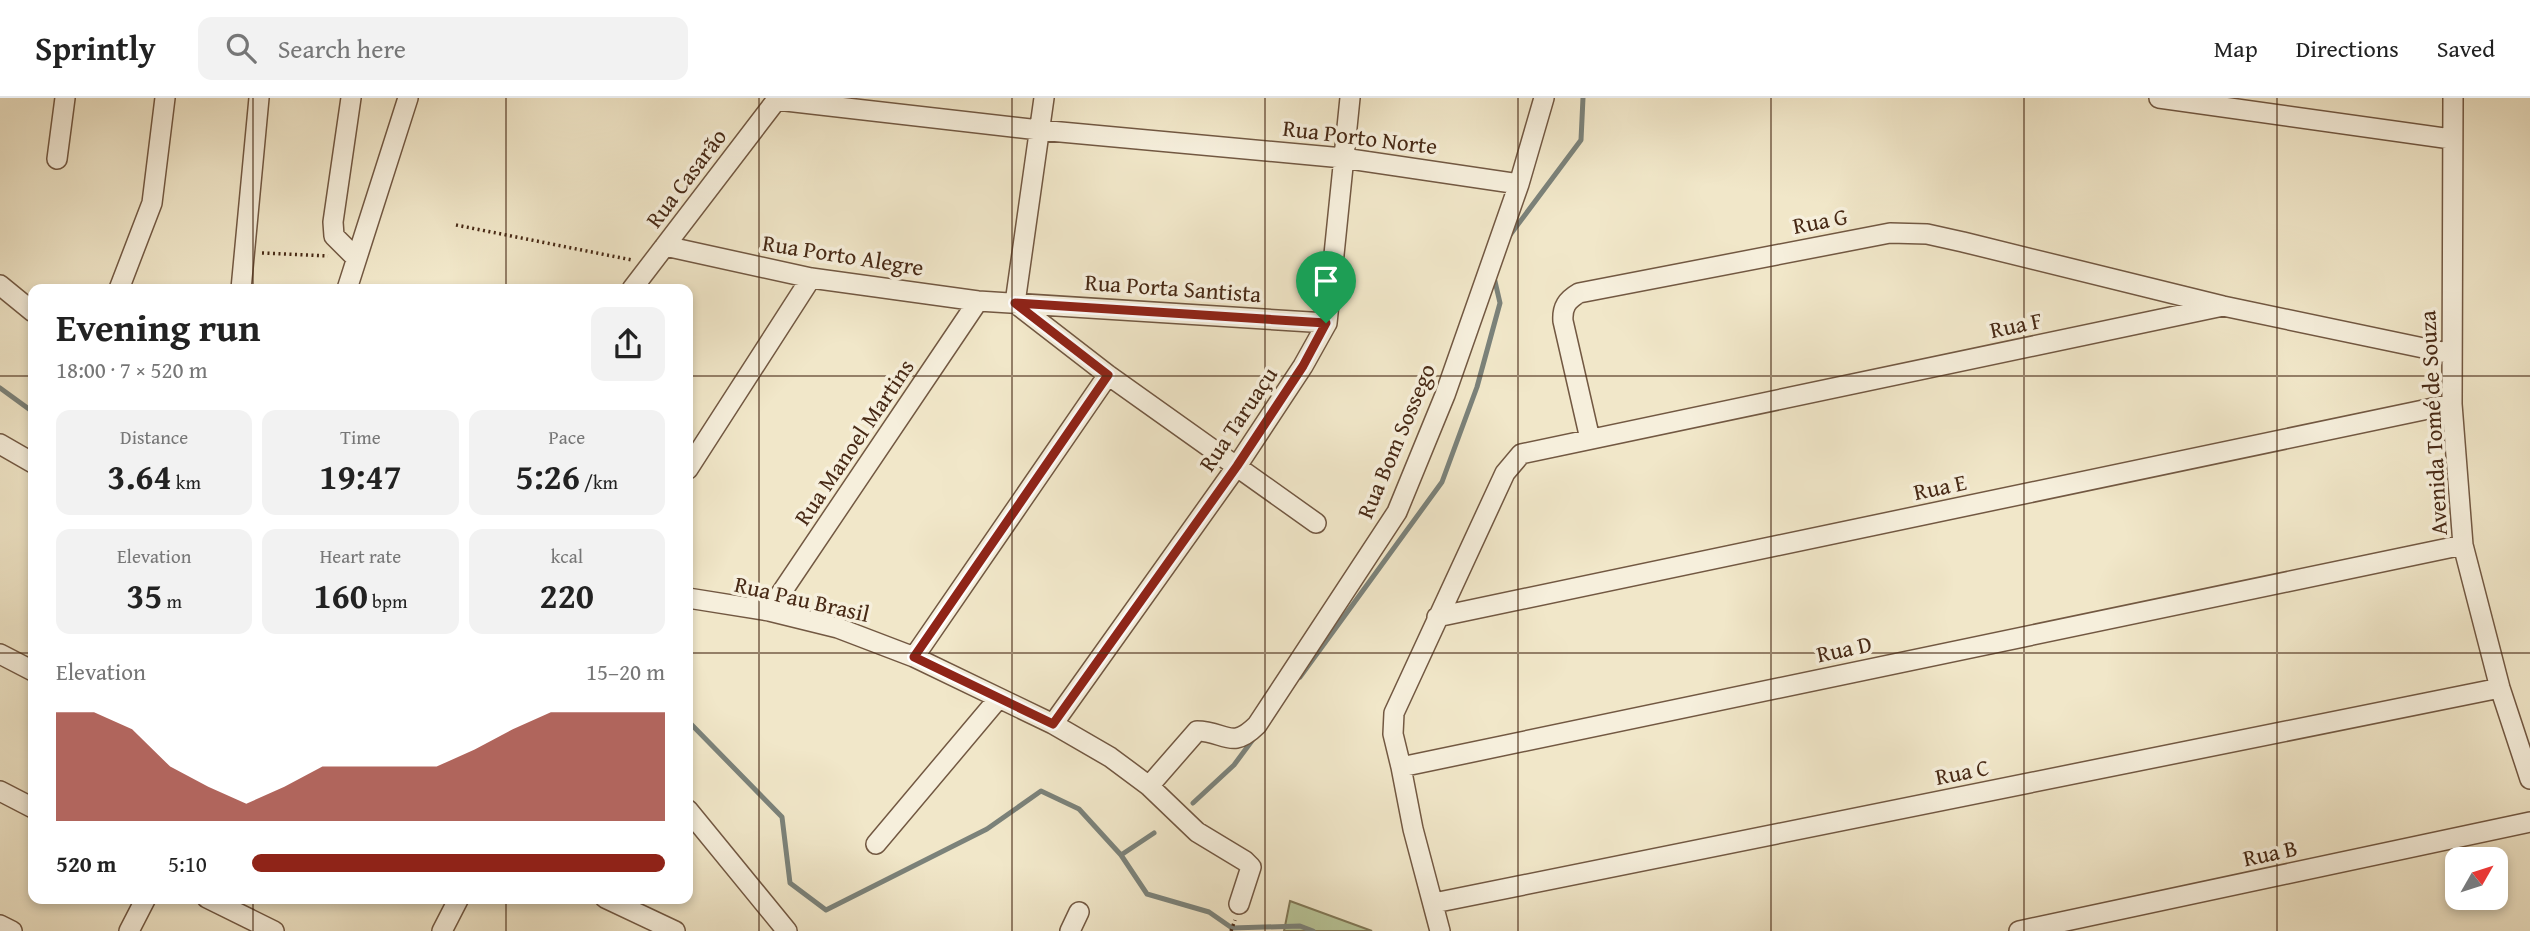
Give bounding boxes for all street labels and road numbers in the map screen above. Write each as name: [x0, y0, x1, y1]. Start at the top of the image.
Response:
street label: Rua Porto Norte: [1281, 111, 1439, 162]
street label: Rua Casarão: [637, 121, 734, 234]
street label: Rua G: [1790, 199, 1851, 242]
street label: Rua Porto Alegre: [760, 225, 926, 284]
street label: Rua Porta Santista: [1084, 265, 1263, 310]
street label: Rua F: [1987, 303, 2045, 346]
street label: Avenida Tomé de Souza: [2410, 310, 2455, 536]
street label: Rua Manoel Martins: [786, 352, 922, 531]
street label: Rua Bom Sossego: [1348, 358, 1443, 523]
street label: Rua Taruaçu: [1190, 359, 1285, 478]
street label: Rua E: [1910, 465, 1969, 508]
street label: Rua Pau Brasil: [731, 567, 873, 630]
street label: Rua D: [1813, 627, 1875, 670]
street label: Rua C: [1932, 750, 1992, 793]
street label: Rua B: [2240, 831, 2300, 874]

